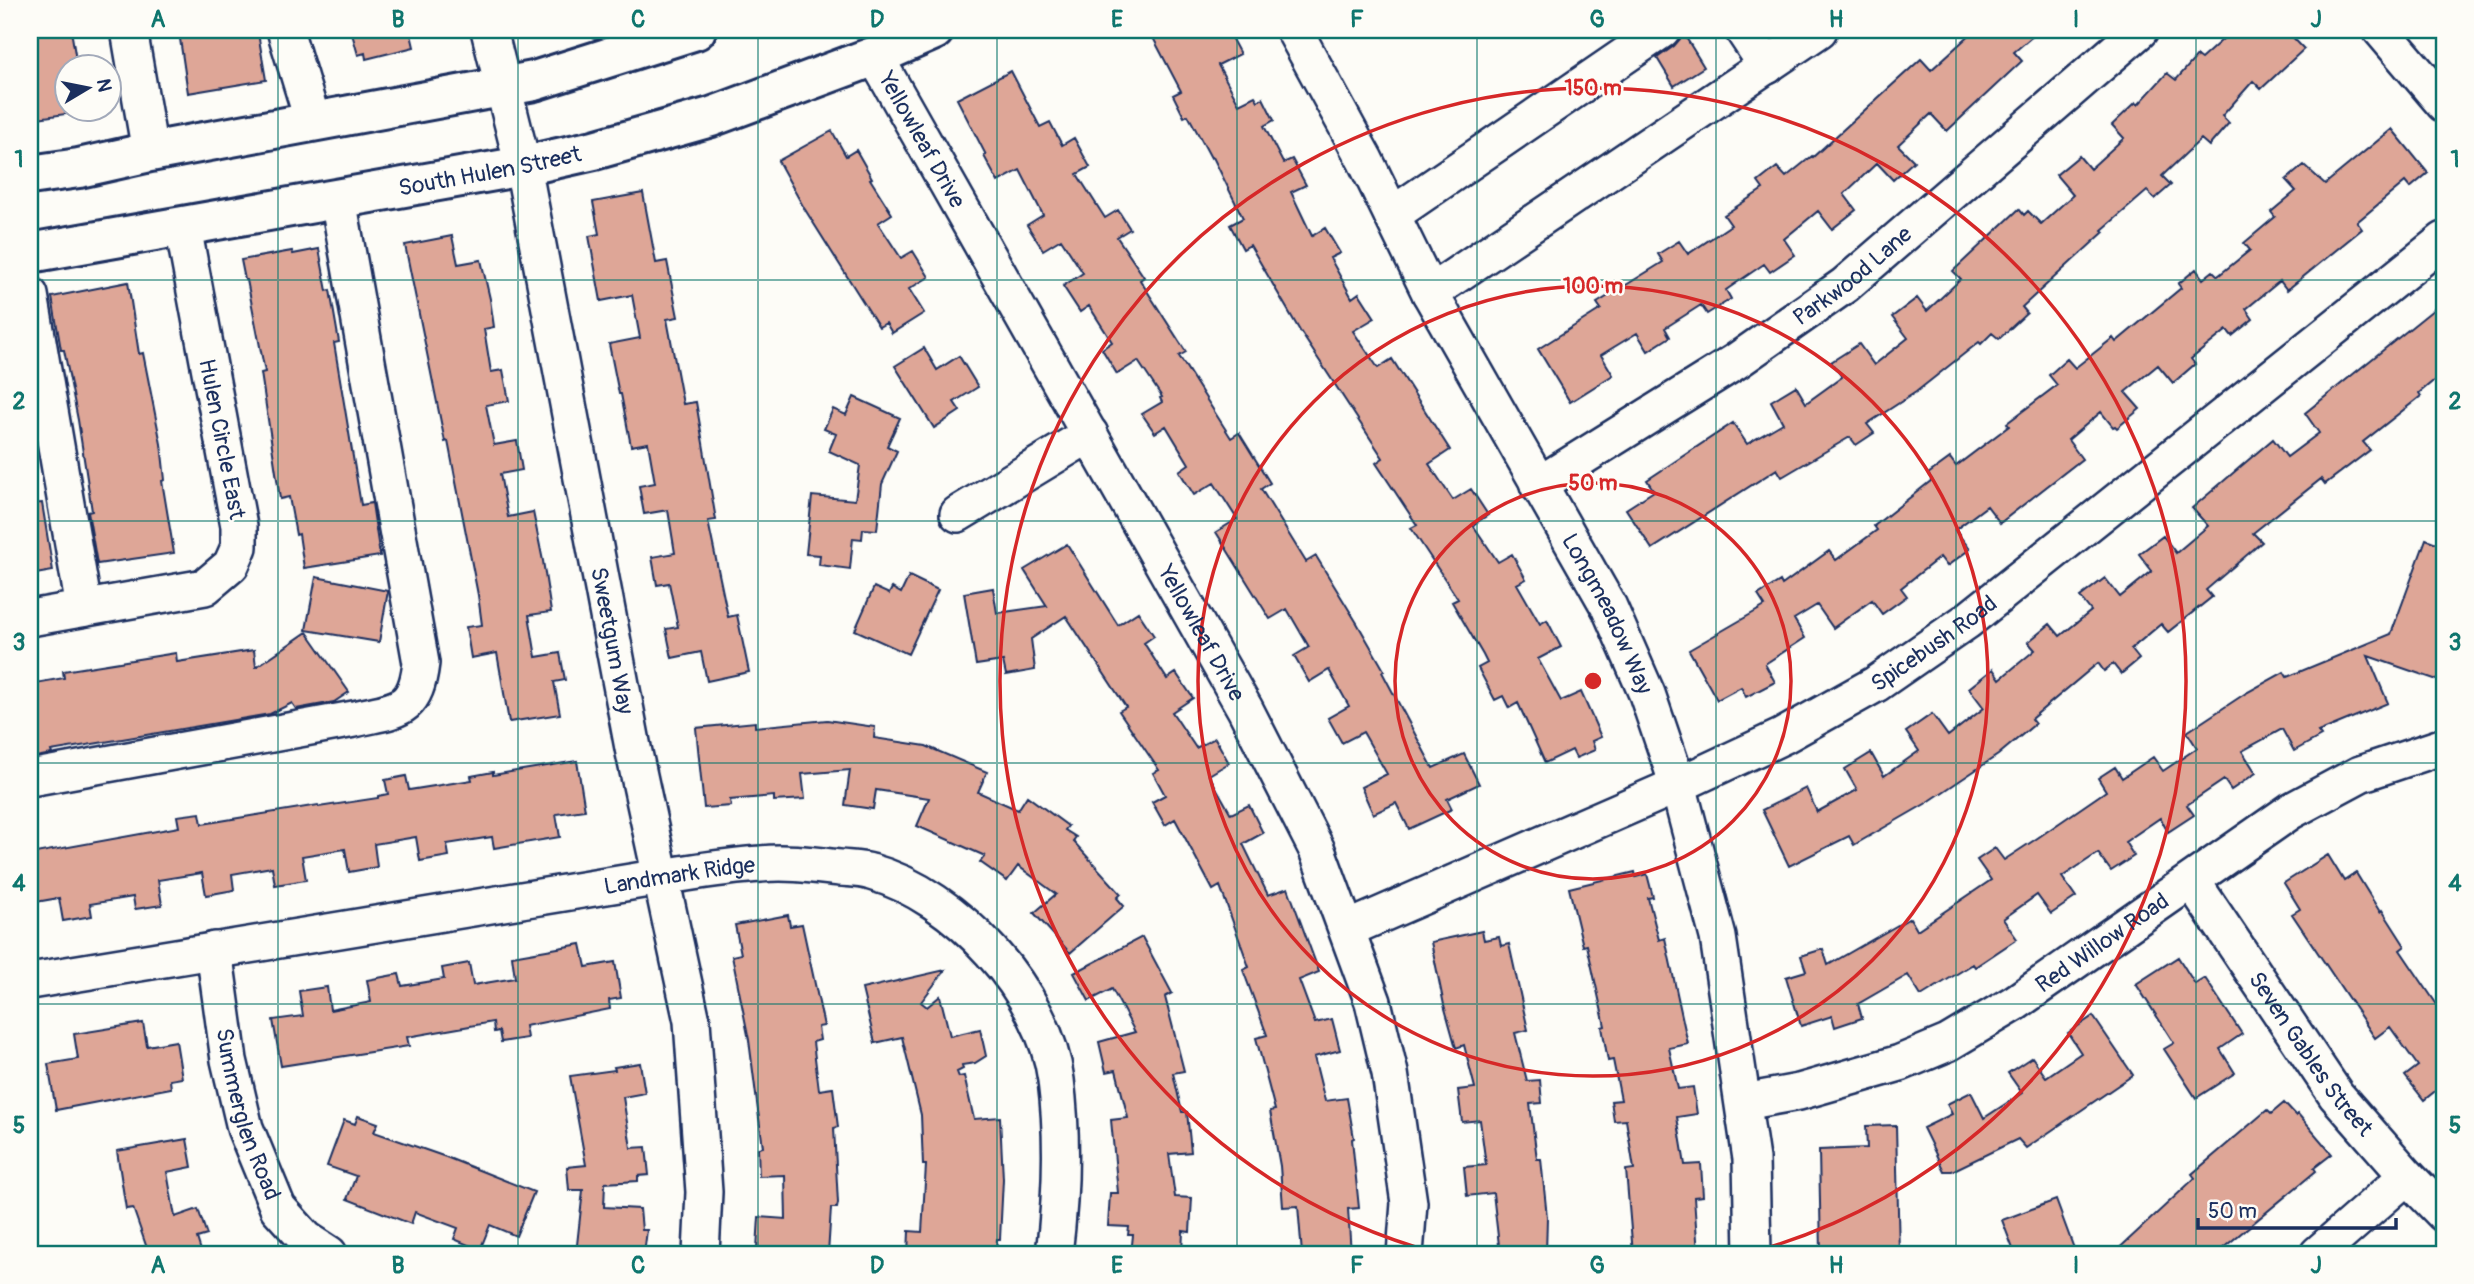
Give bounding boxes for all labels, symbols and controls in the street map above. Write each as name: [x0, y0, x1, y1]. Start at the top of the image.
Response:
text: A: [151, 5, 166, 34]
text: B: [391, 5, 405, 34]
text: C: [631, 5, 645, 34]
text: D: [870, 5, 884, 34]
text: E: [1111, 5, 1123, 34]
text: F: [1350, 5, 1364, 34]
text: G: [1589, 5, 1605, 34]
text: H: [1829, 5, 1843, 34]
text: I: [2073, 5, 2079, 34]
text: J: [2310, 5, 2322, 34]
north arrow: [52, 52, 122, 122]
street label: Yellowleaf Drive: [872, 65, 973, 213]
text: 150 m: [1564, 75, 1622, 102]
text: N: [91, 77, 117, 94]
street label: South Hulen Street: [396, 139, 585, 202]
text: 1: [15, 145, 24, 174]
text: 1: [2451, 145, 2460, 174]
street label: Parkwood Lane: [1787, 219, 1918, 332]
text: 100 m: [1563, 273, 1623, 300]
street label: Hulen Circle East: [192, 356, 252, 522]
text: 2: [13, 387, 26, 416]
text: 2: [2449, 387, 2462, 416]
text: 50 m: [1569, 470, 1618, 497]
street label: Longmeadow Way: [1556, 528, 1660, 698]
street label: Yellowleaf Drive: [1151, 559, 1252, 707]
street label: Sweetgum Way: [585, 565, 641, 716]
street label: Spicebush Road: [1865, 589, 2003, 698]
text: 3: [13, 628, 25, 657]
text: 3: [2449, 628, 2461, 657]
centre of rings: [1581, 669, 1605, 693]
street label: Landmark Ridge: [602, 850, 757, 901]
text: 4: [12, 869, 26, 898]
text: 4: [2448, 869, 2462, 898]
street label: Red Willow Road: [2030, 886, 2174, 999]
street label: Seven Gables Street: [2243, 966, 2380, 1143]
street label: Summerglen Road: [210, 1026, 288, 1204]
text: 5: [13, 1111, 25, 1140]
text: 5: [2449, 1111, 2461, 1140]
scale bar: [2198, 1186, 2395, 1230]
text: 50 m: [2208, 1198, 2257, 1225]
text: A: [151, 1251, 166, 1280]
text: B: [391, 1251, 405, 1280]
text: C: [631, 1251, 645, 1280]
text: D: [870, 1251, 884, 1280]
text: E: [1111, 1251, 1123, 1280]
text: F: [1350, 1251, 1364, 1280]
text: G: [1589, 1251, 1605, 1280]
text: H: [1829, 1251, 1843, 1280]
text: I: [2073, 1251, 2079, 1280]
text: J: [2310, 1251, 2322, 1280]

